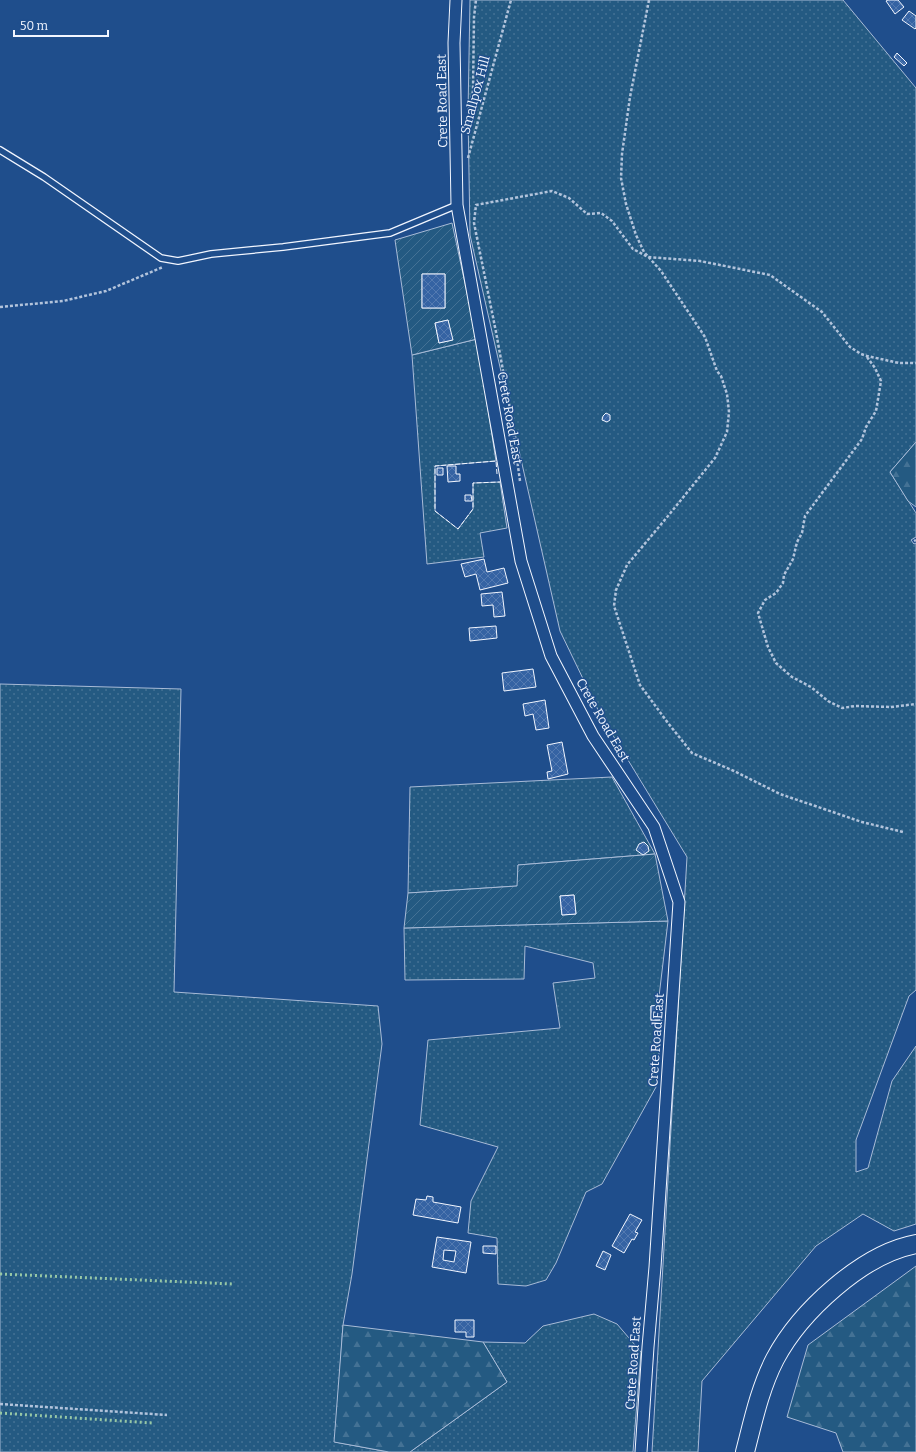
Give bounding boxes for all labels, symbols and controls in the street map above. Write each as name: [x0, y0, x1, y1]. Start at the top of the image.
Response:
scale bar: [14, 12, 108, 38]
text: 50 m: [20, 19, 49, 33]
street label: Crete Road East: [434, 54, 450, 148]
street label: Smallpox Hill: [457, 54, 493, 136]
street label: Crete Road East: [494, 370, 526, 466]
street label: Crete Road East: [573, 676, 633, 765]
street label: Crete Road East: [645, 992, 667, 1087]
street label: Crete Road East: [622, 1315, 644, 1410]

